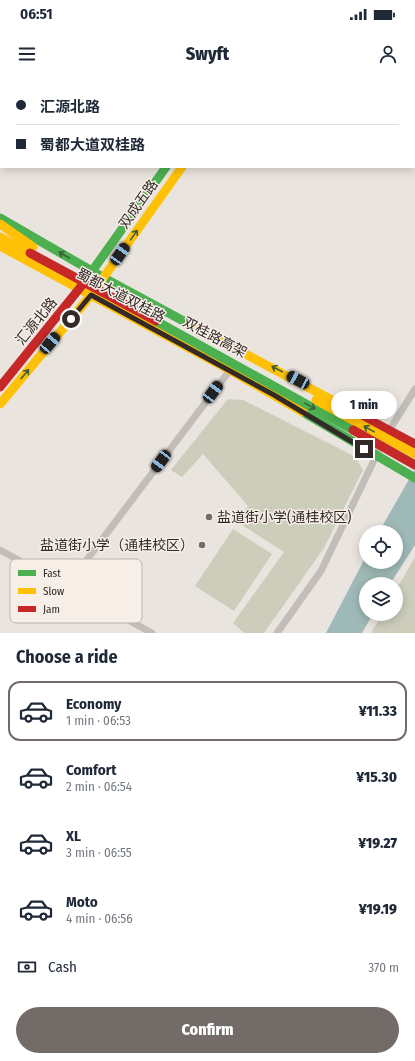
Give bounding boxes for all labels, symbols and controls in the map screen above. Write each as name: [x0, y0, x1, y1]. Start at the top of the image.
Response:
text: 06:51: [20, 5, 53, 23]
icon: menu: [16, 43, 38, 65]
text: Swyft: [186, 43, 229, 65]
icon: person: [377, 43, 399, 65]
text: 汇源北路: [40, 98, 100, 116]
text: 蜀都大道双桂路: [40, 136, 145, 154]
street label: 双成五路: [115, 176, 161, 232]
one-way arrow: [130, 229, 138, 240]
car: [108, 241, 132, 267]
one-way arrow: [58, 250, 70, 258]
street label: 蜀都大道双桂路: [74, 265, 168, 326]
street label: 汇源北路: [12, 294, 61, 348]
route start: [62, 310, 80, 328]
street label: 双桂路高架: [180, 314, 250, 361]
car: [38, 330, 62, 356]
one-way arrow: [271, 365, 283, 373]
one-way arrow: [21, 368, 30, 379]
car: [285, 369, 311, 391]
car: [201, 379, 225, 405]
callout: 1 min: [331, 391, 397, 419]
text: 1 min: [350, 397, 378, 412]
one-way arrow: [303, 402, 315, 410]
one-way arrow: [363, 424, 375, 432]
route end: [355, 440, 373, 458]
car: [149, 448, 173, 474]
place label: 盐道街小学(通桂校区): [217, 509, 351, 526]
marker: 盐道街小学(通桂校区): [204, 512, 214, 522]
map controls: [359, 525, 403, 621]
button: locate: [359, 525, 403, 569]
place label: 盐道街小学（通桂校区）: [40, 537, 194, 554]
marker: 盐道街小学（通桂校区）: [197, 540, 207, 550]
legend: [10, 559, 142, 623]
text: Fast: [43, 567, 61, 580]
button: layers: [359, 577, 403, 621]
text: Slow: [43, 585, 64, 598]
text: Jam: [43, 603, 60, 616]
text: Choose a ride: [16, 646, 118, 668]
icon: car: [18, 693, 54, 729]
text: Economy: [66, 695, 121, 713]
text: ¥11.33: [359, 702, 397, 720]
text: 1 min · 06:53: [66, 713, 131, 728]
icon: car: [18, 759, 54, 795]
text: Comfort: [66, 761, 117, 779]
text: ¥15.30: [356, 768, 397, 786]
text: 2 min · 06:54: [66, 779, 132, 794]
icon: car: [18, 825, 54, 861]
text: XL: [66, 827, 81, 845]
text: ¥19.27: [358, 834, 397, 852]
text: 3 min · 06:55: [66, 845, 132, 860]
icon: car: [18, 891, 54, 927]
text: Moto: [66, 893, 98, 911]
text: ¥19.19: [359, 900, 397, 918]
text: 4 min · 06:56: [66, 911, 133, 926]
icon: cash: [16, 956, 38, 978]
text: Cash: [48, 958, 77, 976]
text: 370 m: [368, 960, 399, 975]
button: Confirm: [16, 1007, 399, 1053]

